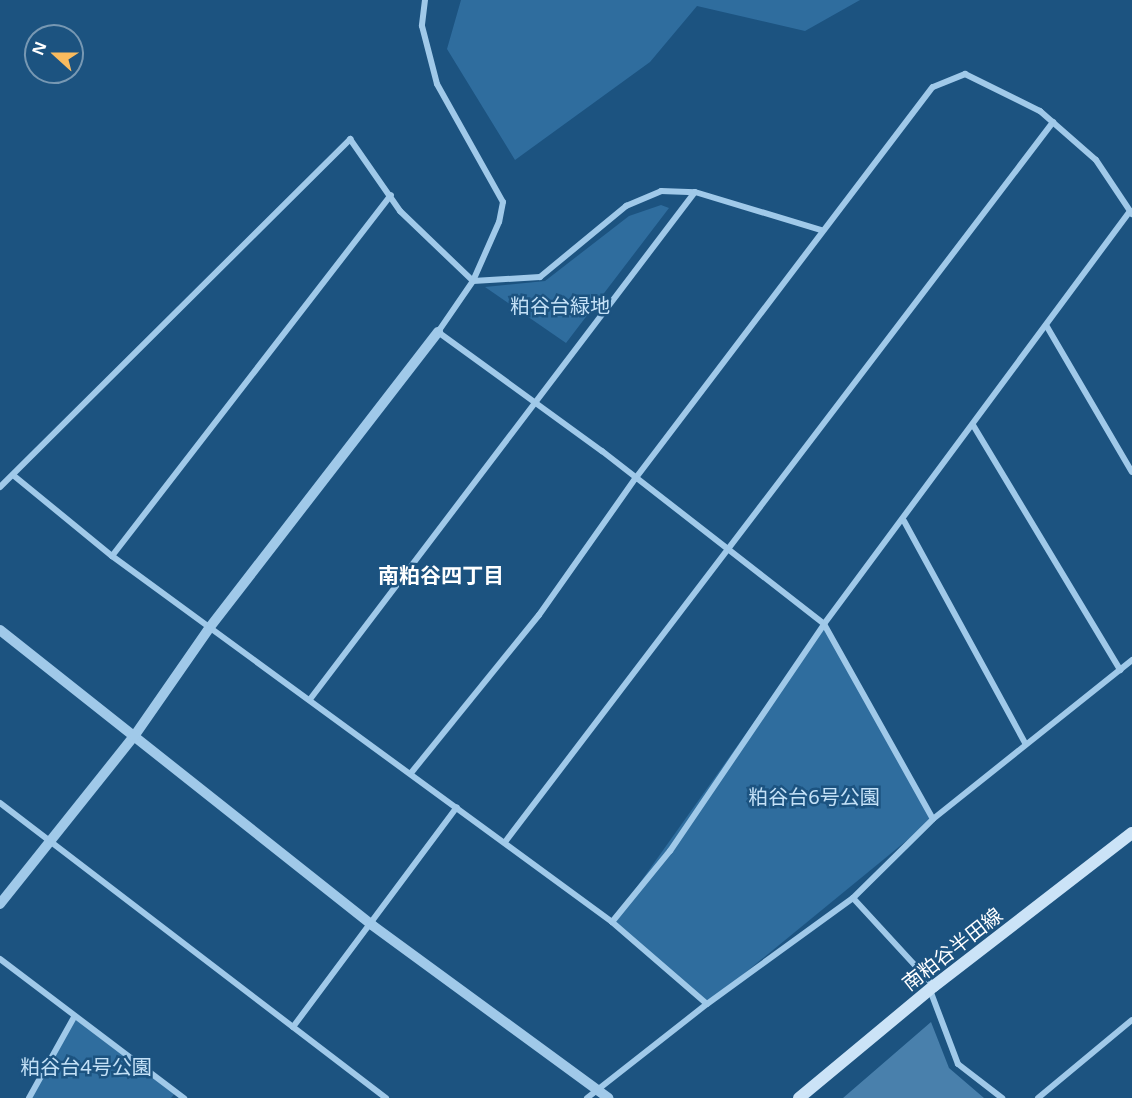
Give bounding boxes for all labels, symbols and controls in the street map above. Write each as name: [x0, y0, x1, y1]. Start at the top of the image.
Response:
north arrow: [24, 24, 84, 84]
text: N: [26, 38, 52, 58]
park label: 粕谷台緑地: [510, 293, 610, 317]
district label: 南粕谷四丁目: [378, 562, 504, 588]
park label: 粕谷台6号公園: [748, 784, 880, 808]
street label: 南粕谷半田線: [897, 903, 1007, 995]
park label: 粕谷台4号公園: [20, 1054, 152, 1078]

